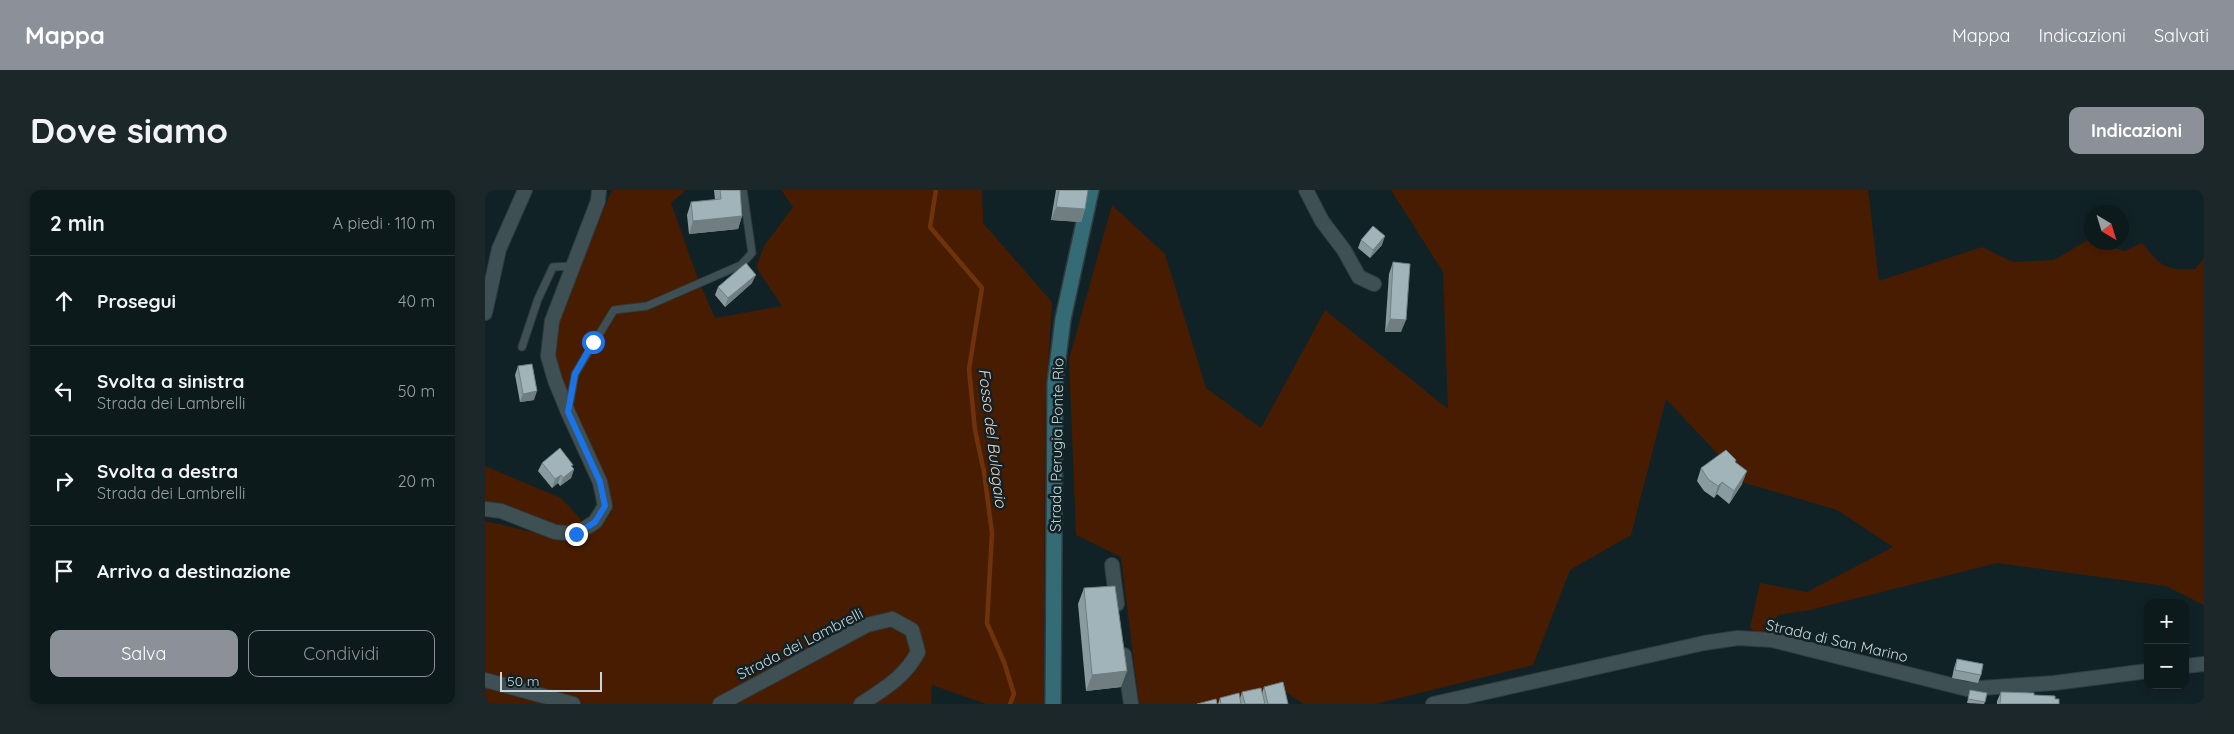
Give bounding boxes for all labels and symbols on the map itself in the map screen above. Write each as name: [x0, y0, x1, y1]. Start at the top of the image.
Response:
north arrow: [2084, 205, 2129, 250]
route start: [582, 331, 605, 354]
street label: Strada Perugia Ponte Rio: [1045, 358, 1068, 532]
water label: Fosso del Bulagaio: [975, 367, 1012, 510]
route end: [565, 523, 588, 546]
street label: Strada dei Lambrelli: [733, 603, 866, 684]
street label: Strada di San Marino: [1764, 615, 1910, 666]
scale bar: [500, 669, 603, 692]

